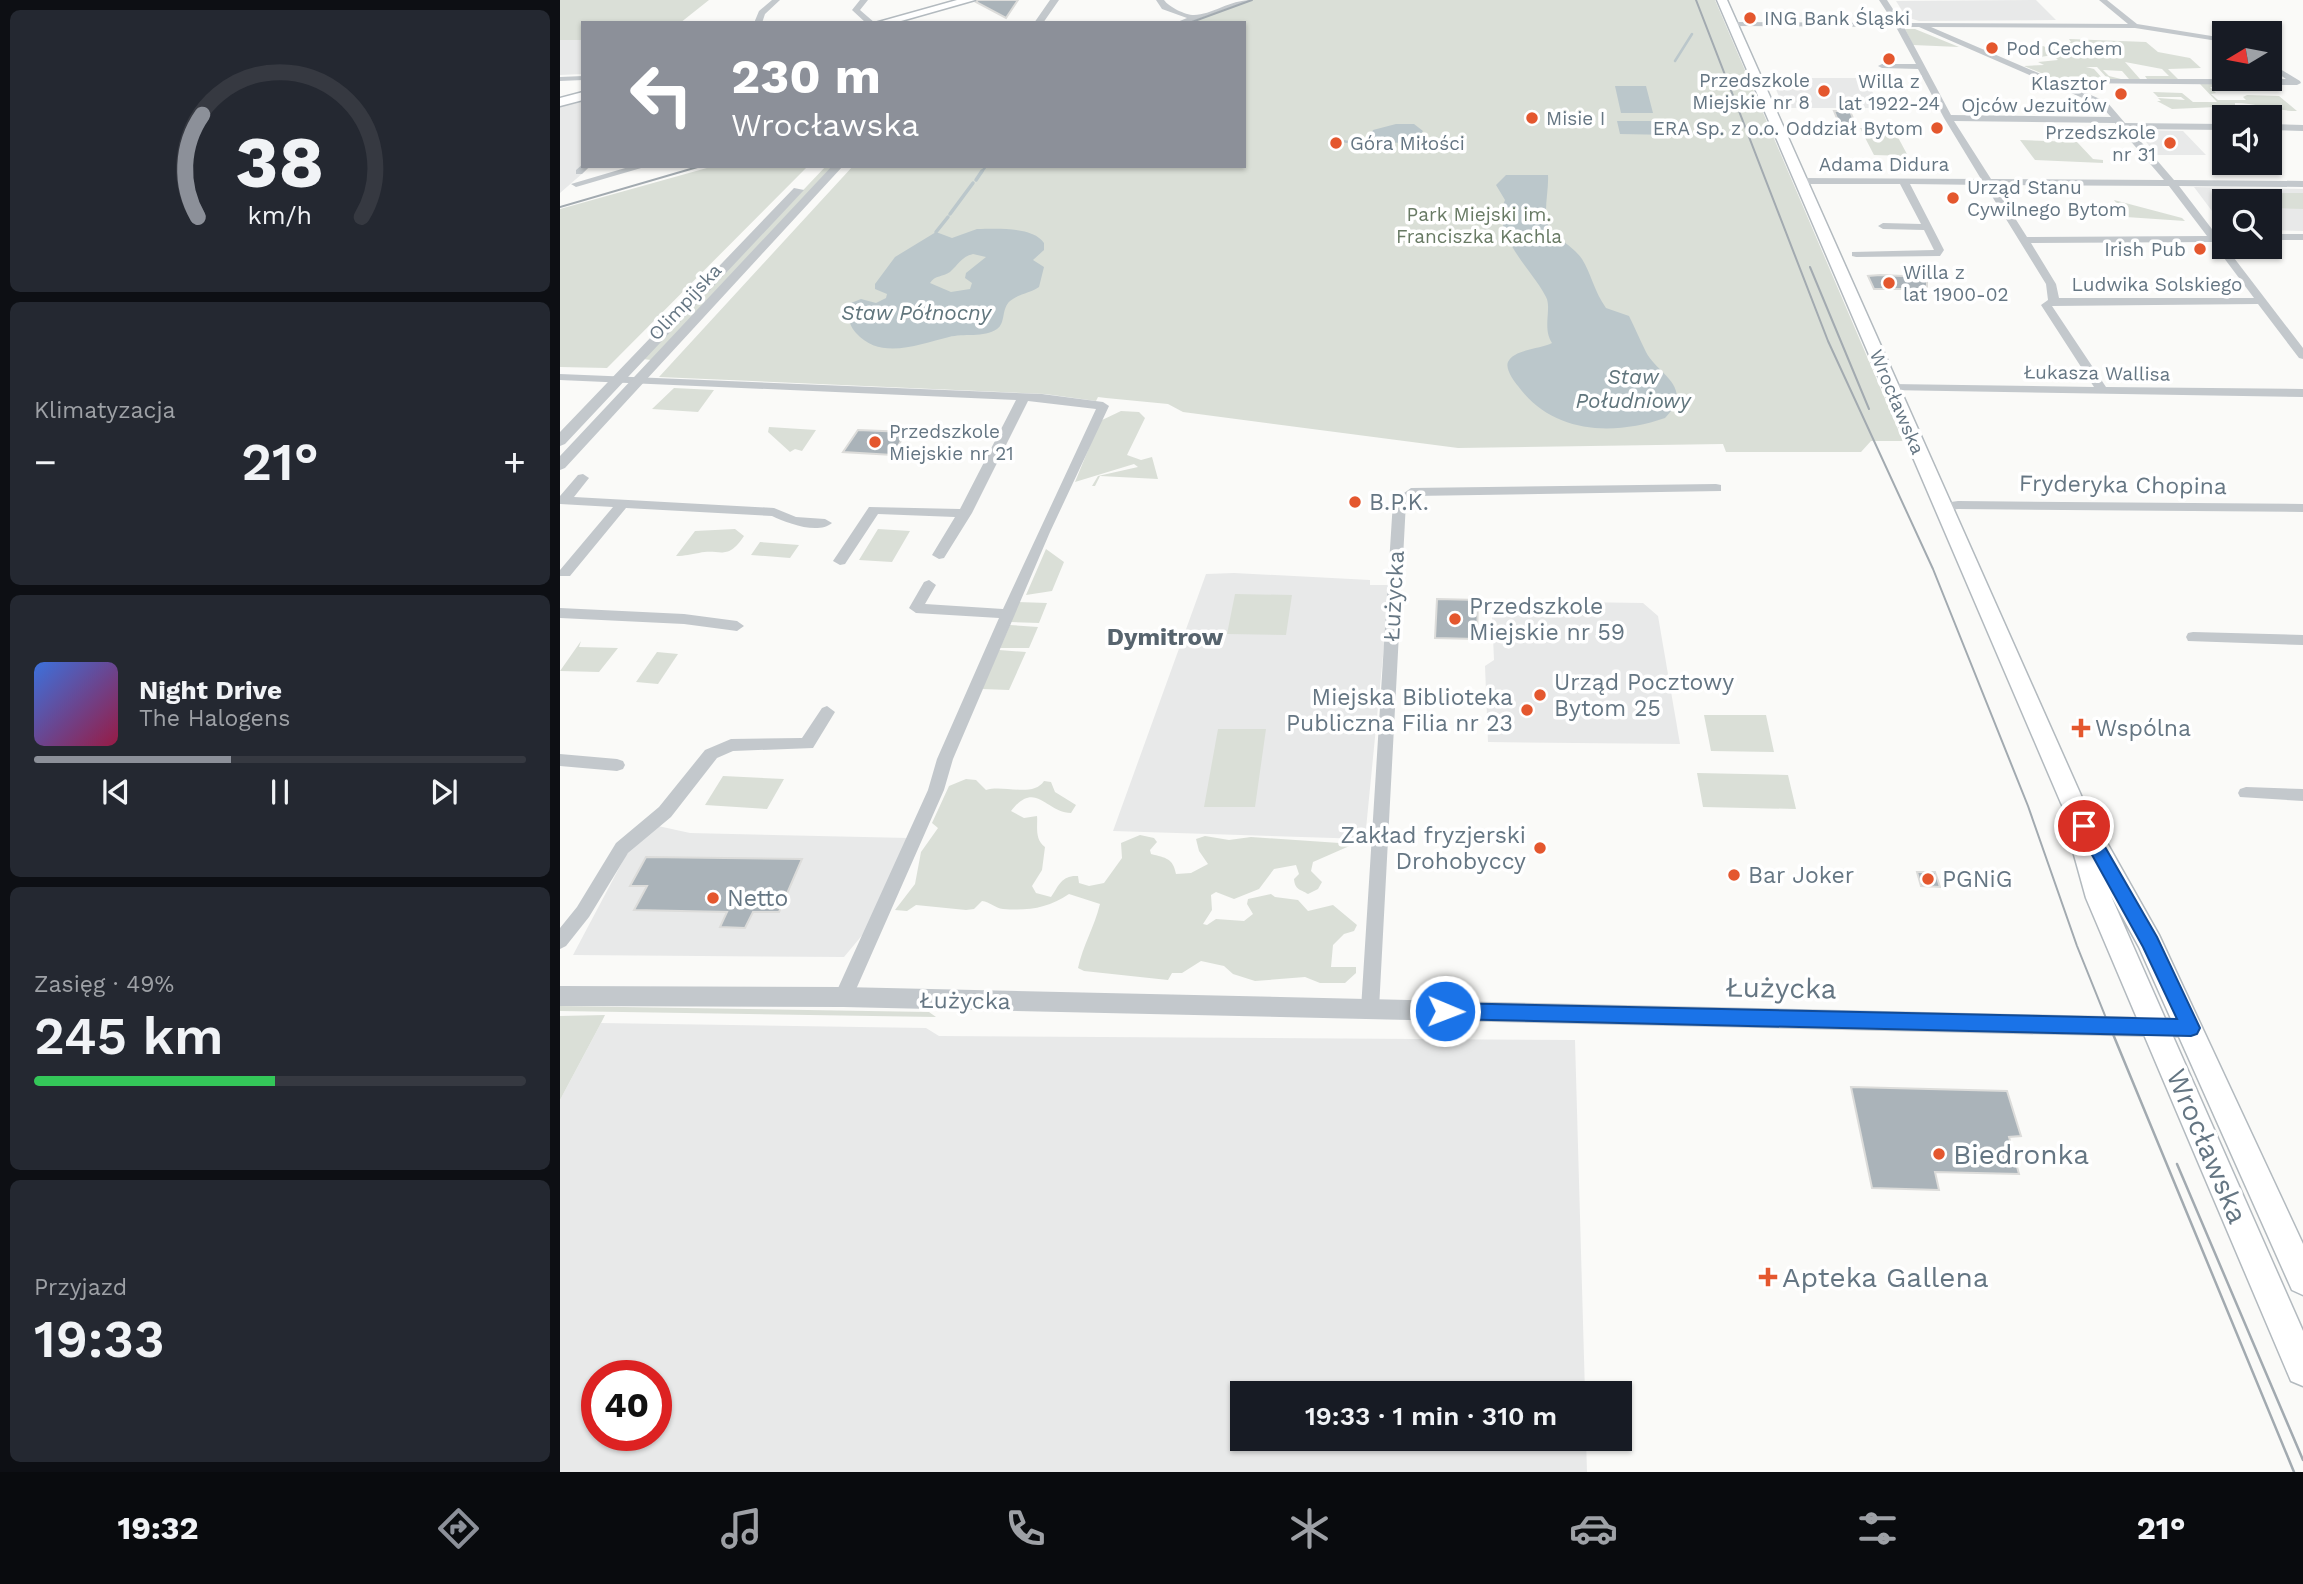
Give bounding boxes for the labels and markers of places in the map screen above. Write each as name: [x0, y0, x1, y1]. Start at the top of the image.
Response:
place label: ING Bank Śląski: [1764, 7, 1910, 30]
marker: ING Bank Śląski: [1742, 10, 1758, 26]
place label: Pod Cechem: [2006, 37, 2123, 60]
marker: Pod Cechem: [1984, 40, 2000, 56]
marker: Willa z lat 1922-24: [1881, 51, 1897, 67]
place label: Przedszkole Miejskie nr 8: [1692, 69, 1810, 114]
place label: Willa z lat 1922-24: [1838, 70, 1940, 115]
place label: Klasztor Ojców Jezuitów: [1961, 72, 2107, 117]
marker: Przedszkole Miejskie nr 8: [1816, 83, 1832, 99]
marker: Klasztor Ojców Jezuitów: [2113, 86, 2129, 102]
place label: Misie I: [1546, 107, 1605, 130]
marker: Misie I: [1524, 110, 1540, 126]
place label: ERA Sp. z o.o. Oddział Bytom: [1653, 117, 1923, 140]
marker: ERA Sp. z o.o. Oddział Bytom: [1929, 120, 1945, 136]
place label: Przedszkole nr 31: [2045, 121, 2156, 166]
place label: Góra Miłości: [1350, 132, 1465, 155]
marker: Góra Miłości: [1328, 135, 1344, 151]
marker: Przedszkole nr 31: [2162, 135, 2178, 151]
place label: Urząd Stanu Cywilnego Bytom: [1967, 176, 2127, 221]
marker: Urząd Stanu Cywilnego Bytom: [1945, 190, 1961, 206]
place label: Irish Pub: [2104, 238, 2186, 261]
marker: Irish Pub: [2192, 241, 2208, 257]
place label: Willa z lat 1900-02: [1903, 261, 2009, 306]
marker: Willa z lat 1900-02: [1881, 275, 1897, 291]
place label: Przedszkole Miejskie nr 21: [889, 420, 1014, 465]
marker: Przedszkole Miejskie nr 21: [867, 434, 883, 450]
place label: B.P.K.: [1369, 489, 1429, 516]
marker: B.P.K.: [1347, 494, 1363, 510]
place label: Przedszkole Miejskie nr 59: [1469, 593, 1625, 646]
marker: Przedszkole Miejskie nr 59: [1447, 611, 1463, 627]
place label: Urząd Pocztowy Bytom 25: [1554, 669, 1734, 722]
place label: Miejska Biblioteka Publiczna Filia nr 23: [1286, 684, 1513, 737]
marker: Urząd Pocztowy Bytom 25: [1532, 687, 1548, 703]
marker: Miejska Biblioteka Publiczna Filia nr 23: [1519, 702, 1535, 718]
place label: Wspólna: [2095, 715, 2191, 742]
marker: Wspólna: [2073, 720, 2089, 736]
pin: [2054, 796, 2114, 856]
place label: Zakład fryzjerski Drohobyccy: [1341, 822, 1526, 875]
marker: Zakład fryzjerski Drohobyccy: [1532, 840, 1548, 856]
place label: Bar Joker: [1748, 862, 1854, 889]
place label: PGNiG: [1942, 866, 2012, 893]
marker: Bar Joker: [1726, 867, 1742, 883]
marker: PGNiG: [1920, 871, 1936, 887]
place label: Netto: [727, 885, 788, 912]
marker: Netto: [705, 890, 721, 906]
place label: Biedronka: [1953, 1138, 2089, 1171]
marker: Biedronka: [1931, 1146, 1947, 1162]
place label: Apteka Gallena: [1782, 1261, 1989, 1294]
marker: Apteka Gallena: [1760, 1269, 1776, 1285]

